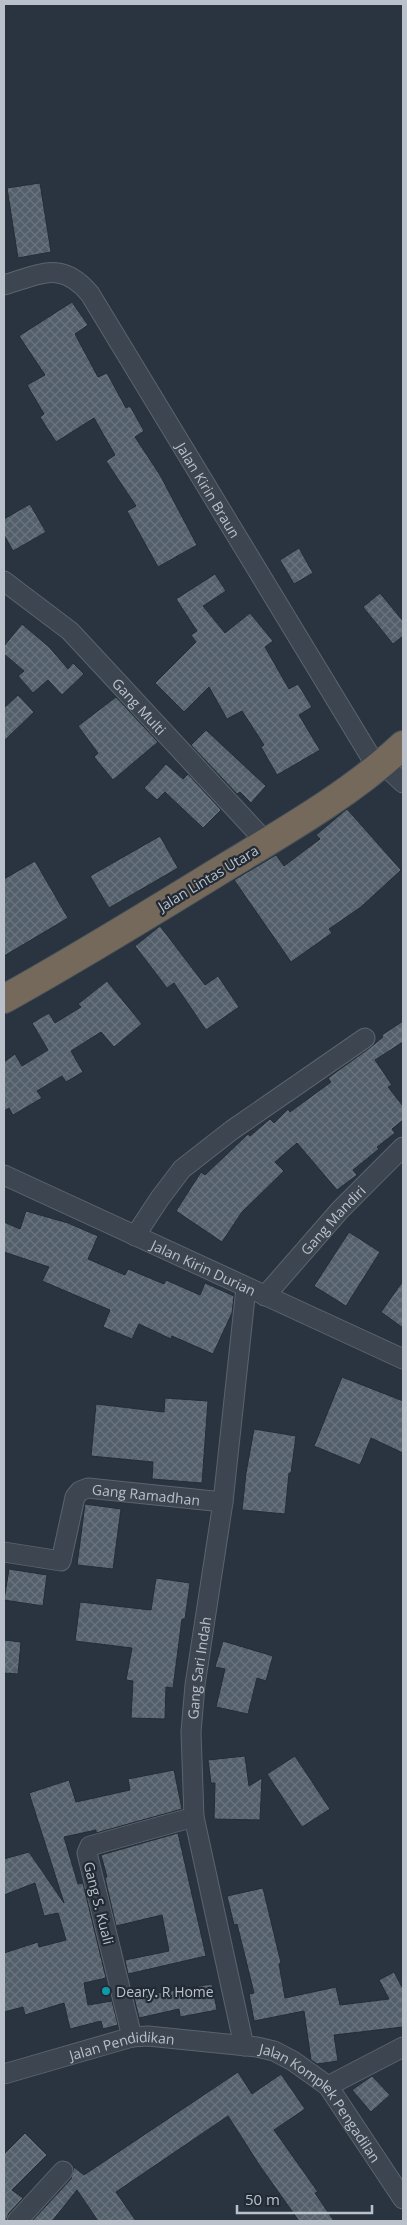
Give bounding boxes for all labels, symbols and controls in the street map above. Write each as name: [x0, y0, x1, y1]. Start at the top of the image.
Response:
street label: Jalan Kirin Braun: [171, 437, 245, 541]
street label: Gang Multi: [108, 673, 171, 738]
street label: Jalan Lintas Utara: [153, 840, 262, 917]
street label: Gang Mandiri: [296, 1181, 369, 1259]
street label: Jalan Kirin Durian: [147, 1234, 259, 1299]
street label: Gang Ramadhan: [91, 1479, 201, 1509]
street label: Gang Sari Indah: [183, 1615, 215, 1720]
street label: Gang S. Kuali: [80, 1860, 118, 1946]
place label: Deary. R Home: [116, 1982, 214, 2001]
marker: Deary. R Home: [100, 1985, 112, 1997]
street label: Jalan Pendidikan: [65, 2026, 176, 2065]
street label: Jalan Komplek Pengadilan: [256, 2038, 385, 2166]
scale bar: [237, 2182, 372, 2214]
text: 50 m: [245, 2189, 280, 2209]

